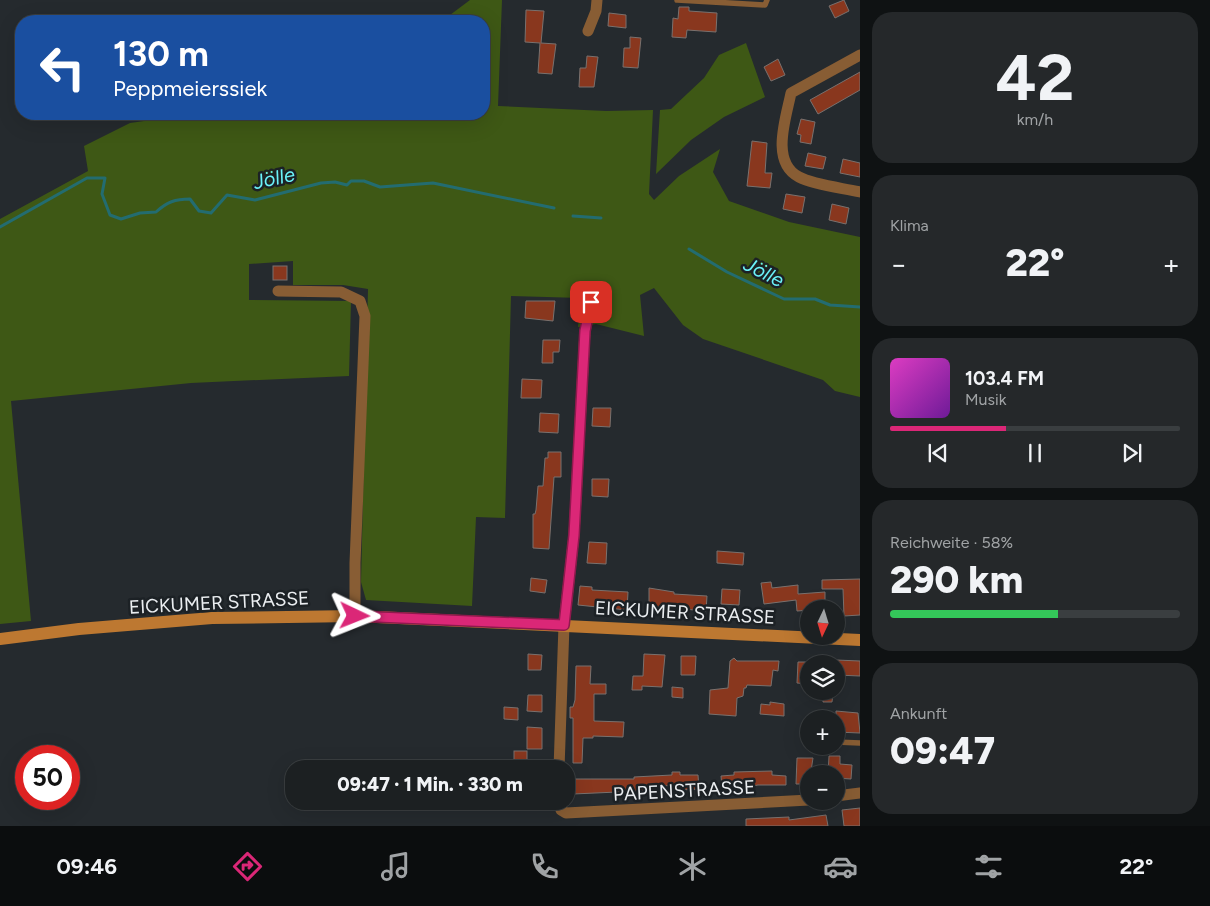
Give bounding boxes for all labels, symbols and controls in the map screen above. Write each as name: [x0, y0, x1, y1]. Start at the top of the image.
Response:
text: 130 m: [113, 33, 209, 75]
icon: left: [30, 35, 95, 100]
text: 42: [996, 38, 1074, 116]
text: Peppmeierssiek: [113, 75, 267, 102]
text: km/h: [1017, 110, 1053, 129]
water label: Jölle: [250, 162, 297, 194]
text: Klima: [890, 216, 929, 235]
text: 22°: [1005, 240, 1065, 286]
text: −: [890, 247, 907, 281]
text: +: [1163, 247, 1180, 281]
water label: Jölle: [739, 251, 788, 292]
pin: [570, 281, 612, 323]
icon: arrive: [577, 288, 605, 316]
text: 103.4 FM: [965, 367, 1044, 390]
text: Musik: [965, 390, 1006, 409]
icon: previous: [924, 439, 952, 467]
icon: pause: [1021, 439, 1049, 467]
icon: next: [1118, 439, 1146, 467]
text: Reichweite · 58%: [890, 533, 1013, 552]
text: 290 km: [890, 557, 1023, 603]
street label: EICKUMER STRASSE: [128, 586, 310, 619]
position arrow: [328, 589, 380, 641]
street label: EICKUMER STRASSE: [594, 596, 776, 629]
north arrow: [800, 600, 845, 645]
map controls: [800, 600, 845, 810]
button: layers: [800, 655, 845, 700]
text: Ankunft: [890, 704, 947, 723]
button: +: [800, 710, 845, 755]
text: 09:47: [890, 728, 995, 774]
speed limit sign: 50: [15, 745, 80, 810]
button: −: [800, 765, 845, 810]
text: 09:47 · 1 Min. · 330 m: [337, 773, 523, 796]
street label: PAPENSTRASSE: [612, 775, 756, 806]
icon: directions: [230, 849, 265, 884]
icon: music: [378, 849, 413, 884]
icon: phone: [527, 849, 562, 884]
icon: climate: [675, 849, 710, 884]
icon: car: [823, 849, 858, 884]
icon: filters: [971, 849, 1006, 884]
text: 09:46: [57, 853, 117, 880]
text: 22°: [1120, 853, 1153, 880]

